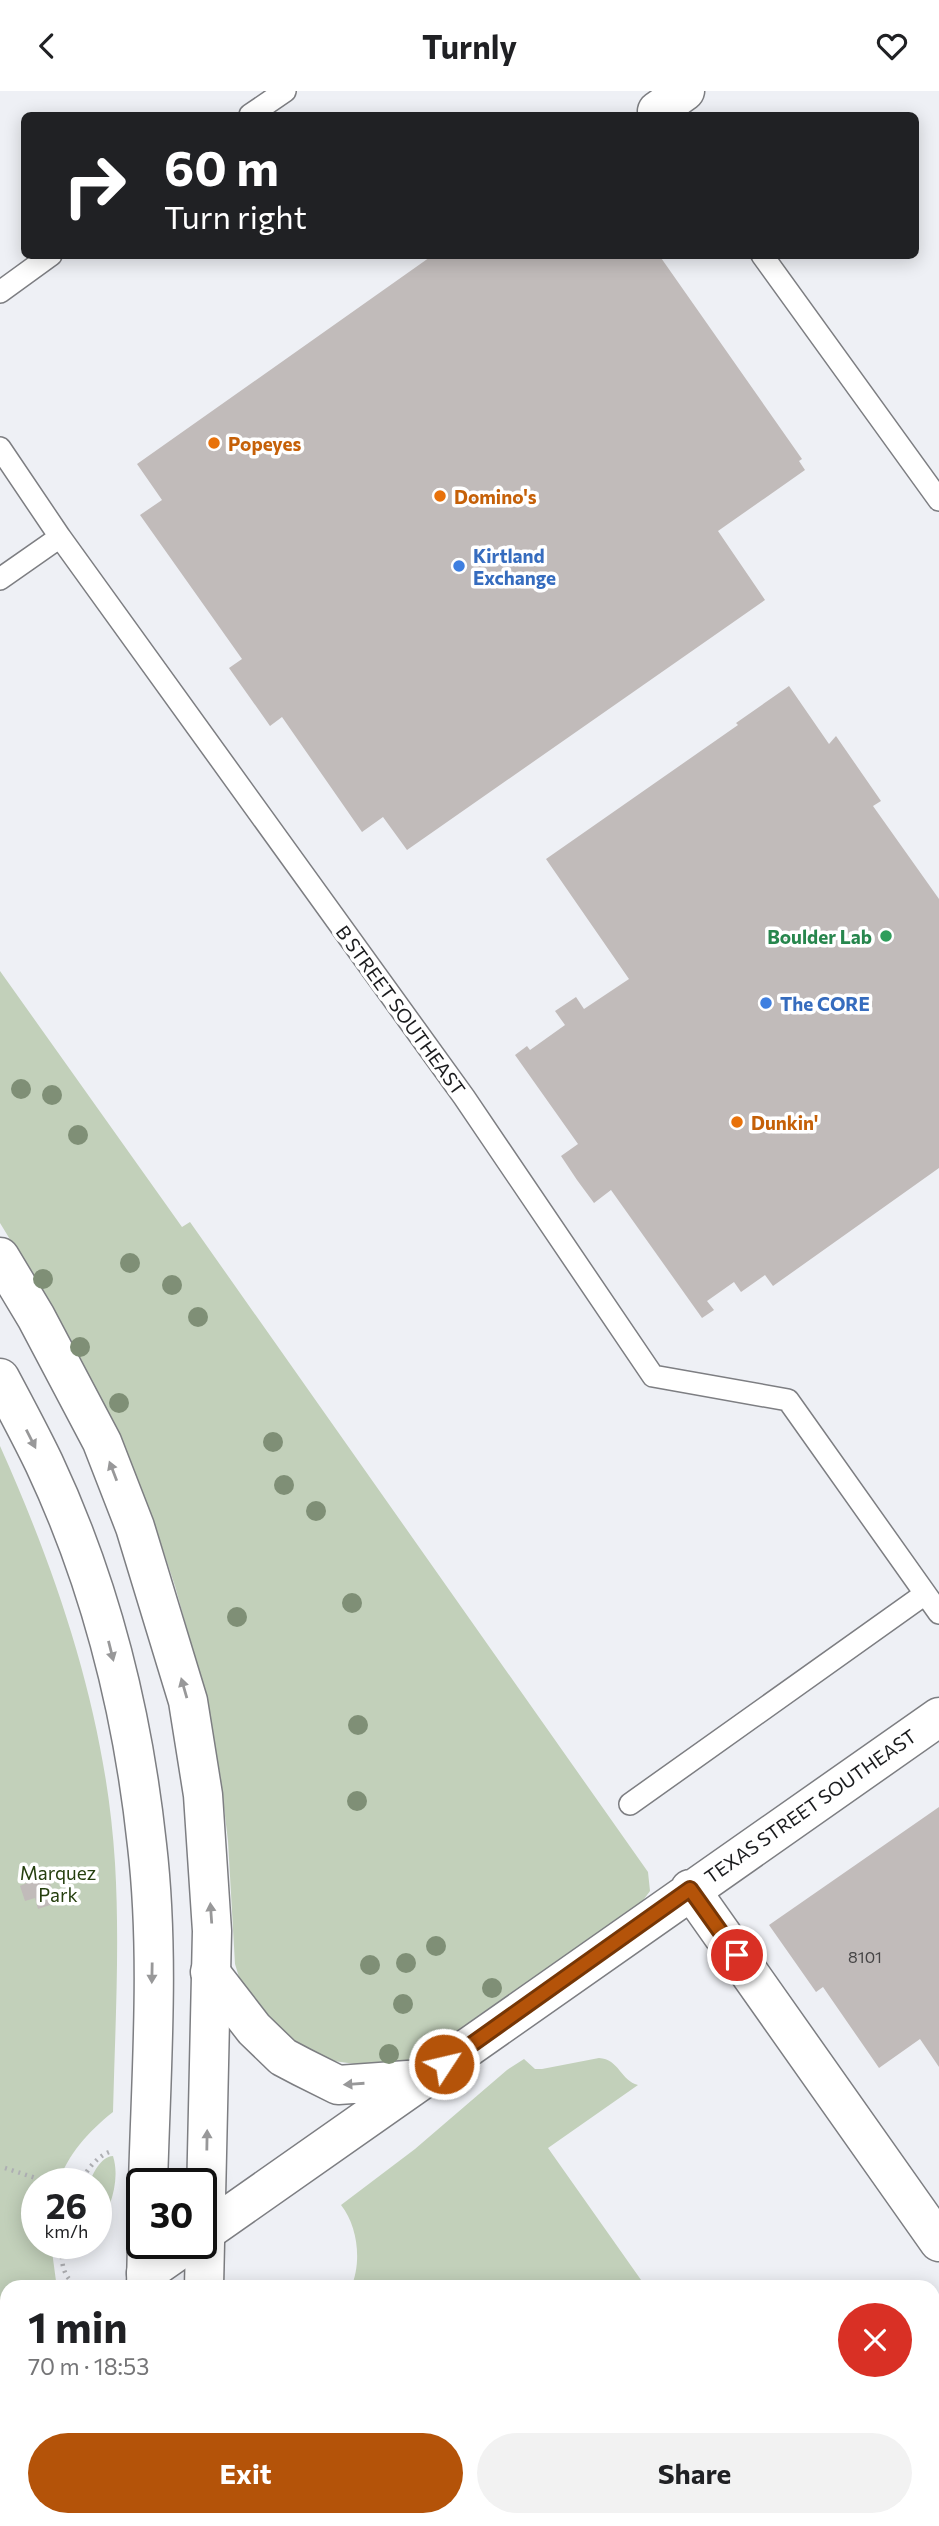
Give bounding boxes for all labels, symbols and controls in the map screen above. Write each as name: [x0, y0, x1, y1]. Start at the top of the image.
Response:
text: Turnly: [422, 26, 517, 66]
icon: back: [28, 27, 66, 65]
icon: heart: [873, 27, 911, 65]
text: 60 m: [164, 136, 279, 196]
icon: right: [49, 140, 140, 231]
text: Turn right: [164, 196, 307, 236]
place label: Popeyes: [228, 432, 301, 455]
marker: Popeyes: [206, 435, 222, 451]
place label: Domino's: [454, 485, 537, 508]
marker: Domino's: [432, 488, 448, 504]
place label: Kirtland Exchange: [473, 544, 556, 589]
marker: Kirtland Exchange: [451, 558, 467, 574]
street label: B STREET SOUTHEAST: [332, 921, 470, 1099]
place label: Boulder Lab: [767, 925, 872, 948]
marker: Boulder Lab: [878, 928, 894, 944]
place label: The CORE: [780, 992, 870, 1015]
marker: The CORE: [758, 995, 774, 1011]
place label: Dunkin': [751, 1111, 818, 1134]
marker: Dunkin': [729, 1114, 745, 1130]
one-way arrow: [25, 1429, 37, 1449]
one-way arrow: [108, 1461, 119, 1482]
one-way arrow: [106, 1640, 117, 1662]
one-way arrow: [178, 1677, 188, 1698]
street label: TEXAS STREET SOUTHEAST: [700, 1724, 920, 1888]
park label: Marquez Park: [20, 1861, 96, 1906]
one-way arrow: [205, 1902, 216, 1924]
pin: [707, 1925, 767, 1985]
icon: arrive: [718, 1936, 756, 1974]
house number: 8101: [848, 1947, 882, 1966]
one-way arrow: [147, 1962, 158, 1984]
position arrow: [407, 2027, 481, 2101]
one-way arrow: [343, 2079, 365, 2090]
one-way arrow: [201, 2129, 212, 2151]
speed limit sign: 30: [126, 2168, 217, 2259]
text: 26: [46, 2183, 87, 2226]
text: km/h: [45, 2220, 88, 2242]
text: 1 min: [28, 2300, 128, 2352]
button: close: [838, 2303, 912, 2377]
text: 70 m · 18:53: [28, 2352, 149, 2380]
button: Exit: [28, 2433, 463, 2513]
button: Share: [477, 2433, 912, 2513]

